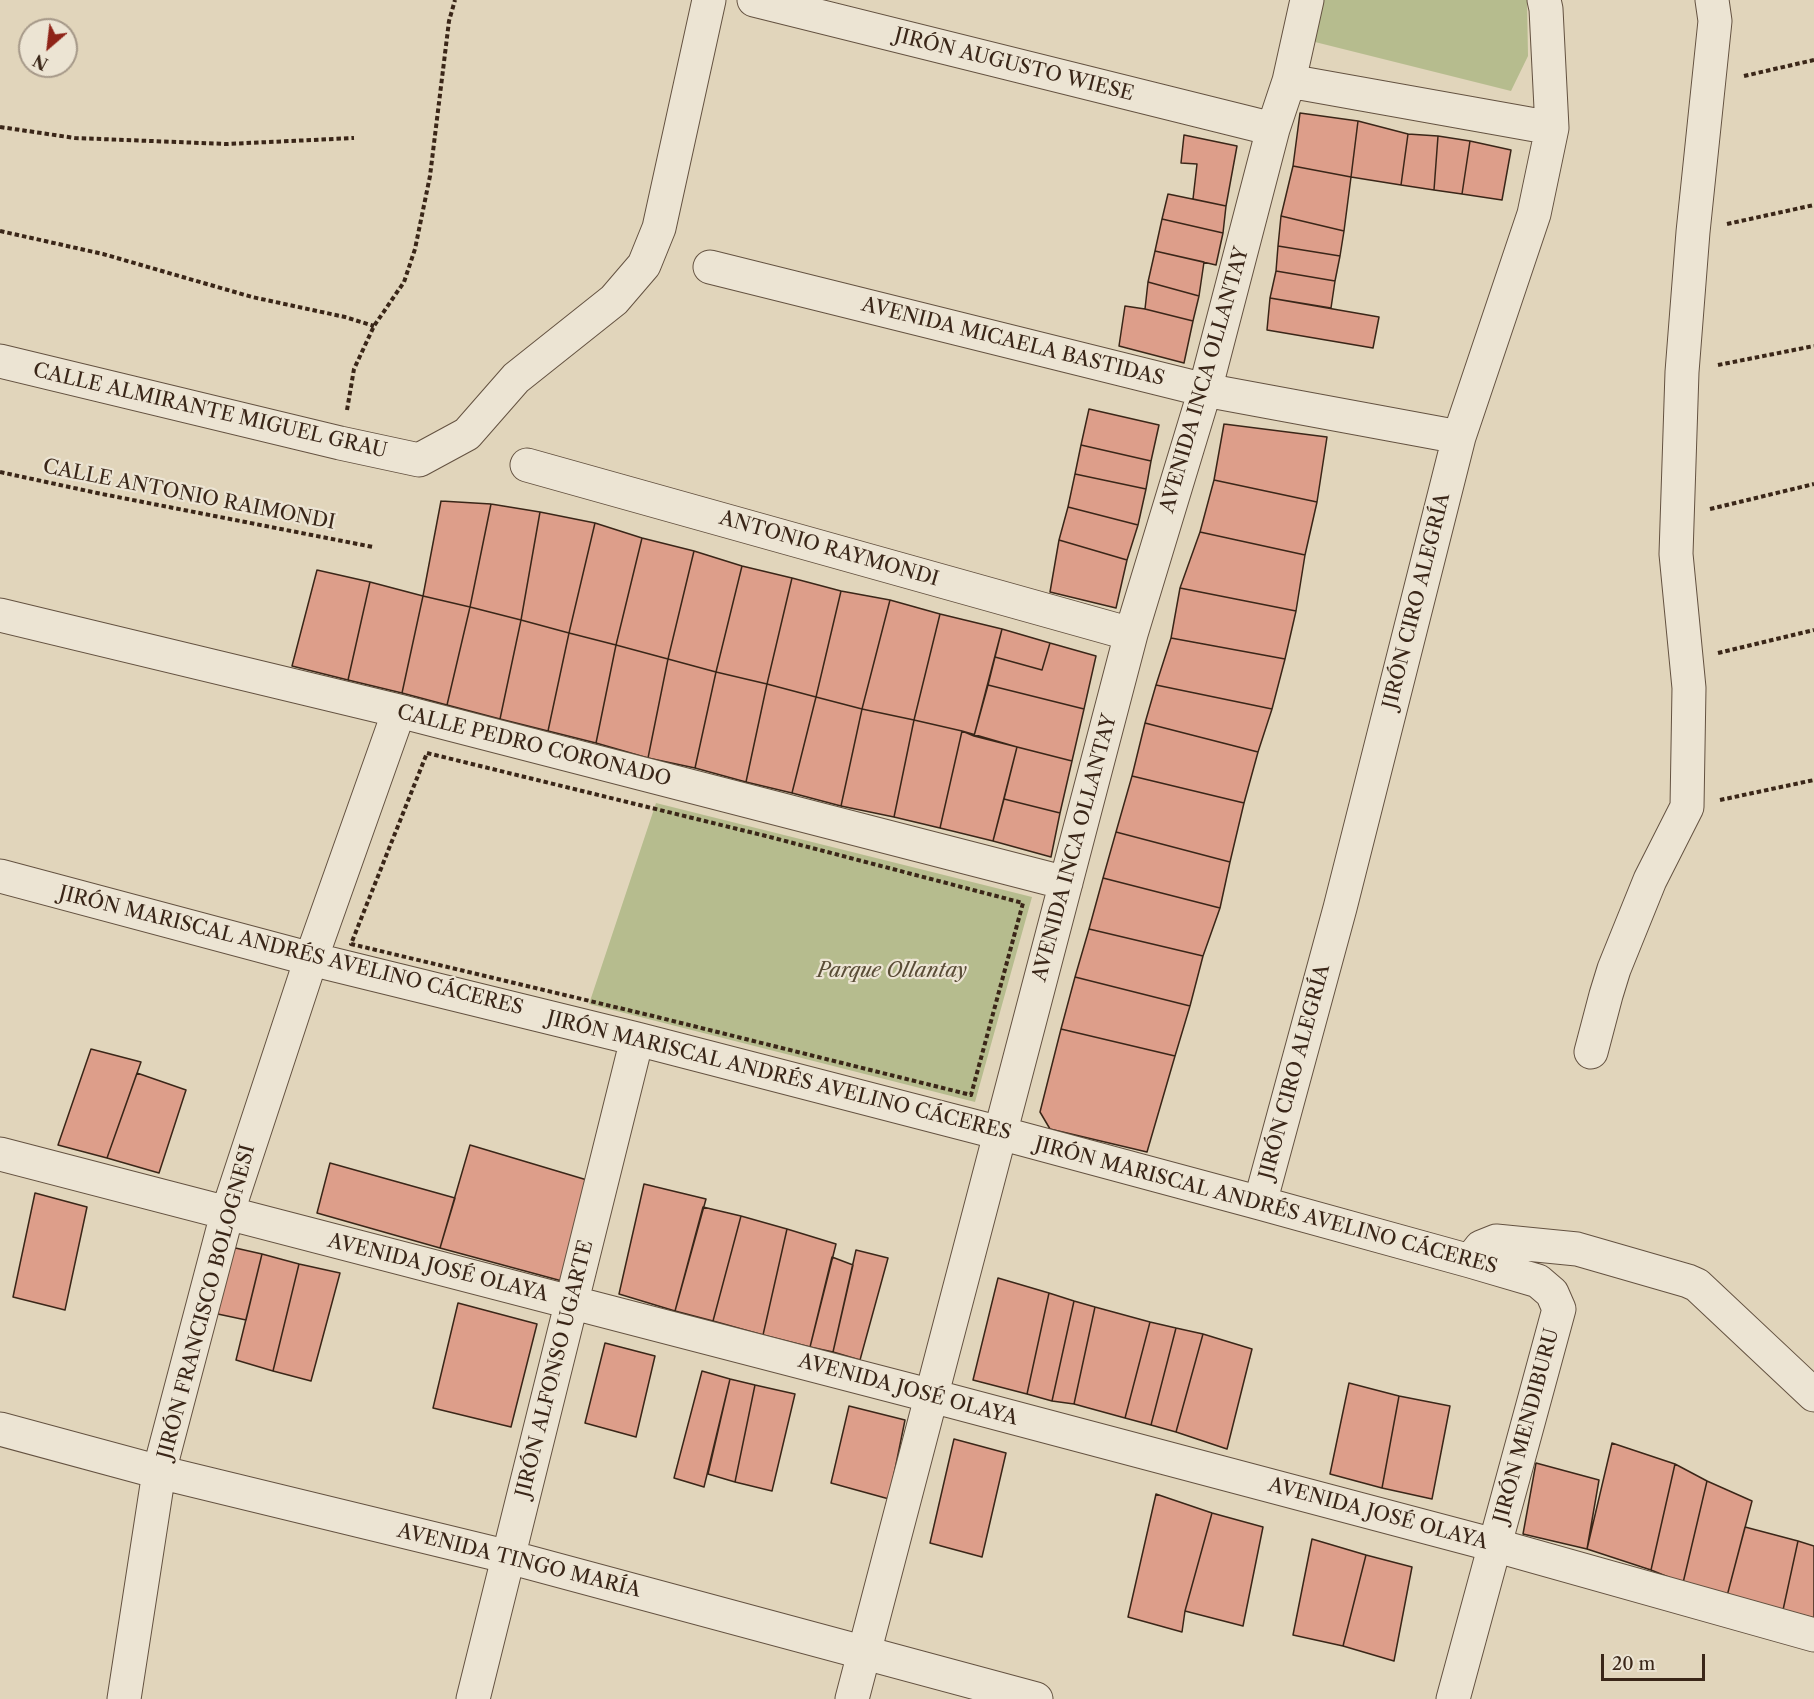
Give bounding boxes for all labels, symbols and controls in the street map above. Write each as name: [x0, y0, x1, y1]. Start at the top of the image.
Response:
north arrow: [18, 18, 78, 78]
street label: JIRÓN AUGUSTO WIESE: [892, 24, 1136, 106]
text: N: [30, 50, 51, 74]
street label: AVENIDA INCA OLLANTAY: [1155, 244, 1255, 516]
street label: AVENIDA MICAELA BASTIDAS: [859, 293, 1167, 391]
street label: CALLE ALMIRANTE MIGUEL GRAU: [31, 359, 389, 463]
street label: CALLE ANTONIO RAIMONDI: [41, 455, 337, 535]
street label: JIRÓN CIRO ALEGRÍA: [1379, 491, 1455, 711]
street label: ANTONIO RAYMONDI: [717, 506, 941, 592]
street label: CALLE PEDRO CORONADO: [395, 700, 673, 792]
street label: AVENIDA INCA OLLANTAY: [1028, 712, 1122, 984]
street label: JIRÓN MARISCAL ANDRÉS AVELINO CÁCERES: [56, 882, 526, 1020]
park label: Parque Ollantay: [817, 959, 967, 983]
street label: JIRÓN CIRO ALEGRÍA: [1255, 962, 1335, 1182]
street label: JIRÓN MARISCAL ANDRÉS AVELINO CÁCERES: [544, 1007, 1014, 1145]
street label: JIRÓN MARISCAL ANDRÉS AVELINO CÁCERES: [1032, 1133, 1500, 1279]
street label: JIRÓN FRANCISCO BOLOGNESI: [153, 1142, 261, 1462]
street label: AVENIDA JOSÉ OLAYA: [325, 1229, 551, 1307]
street label: JIRÓN ALFONSO UGARTE: [511, 1238, 599, 1500]
street label: JIRÓN MENDIBURU: [1489, 1326, 1565, 1526]
street label: AVENIDA JOSÉ OLAYA: [796, 1349, 1020, 1431]
street label: AVENIDA JOSÉ OLAYA: [1266, 1473, 1490, 1555]
street label: AVENIDA TINGO MARÍA: [395, 1519, 643, 1603]
scale bar: [1604, 1642, 1708, 1680]
text: 20 m: [1612, 1653, 1655, 1675]

